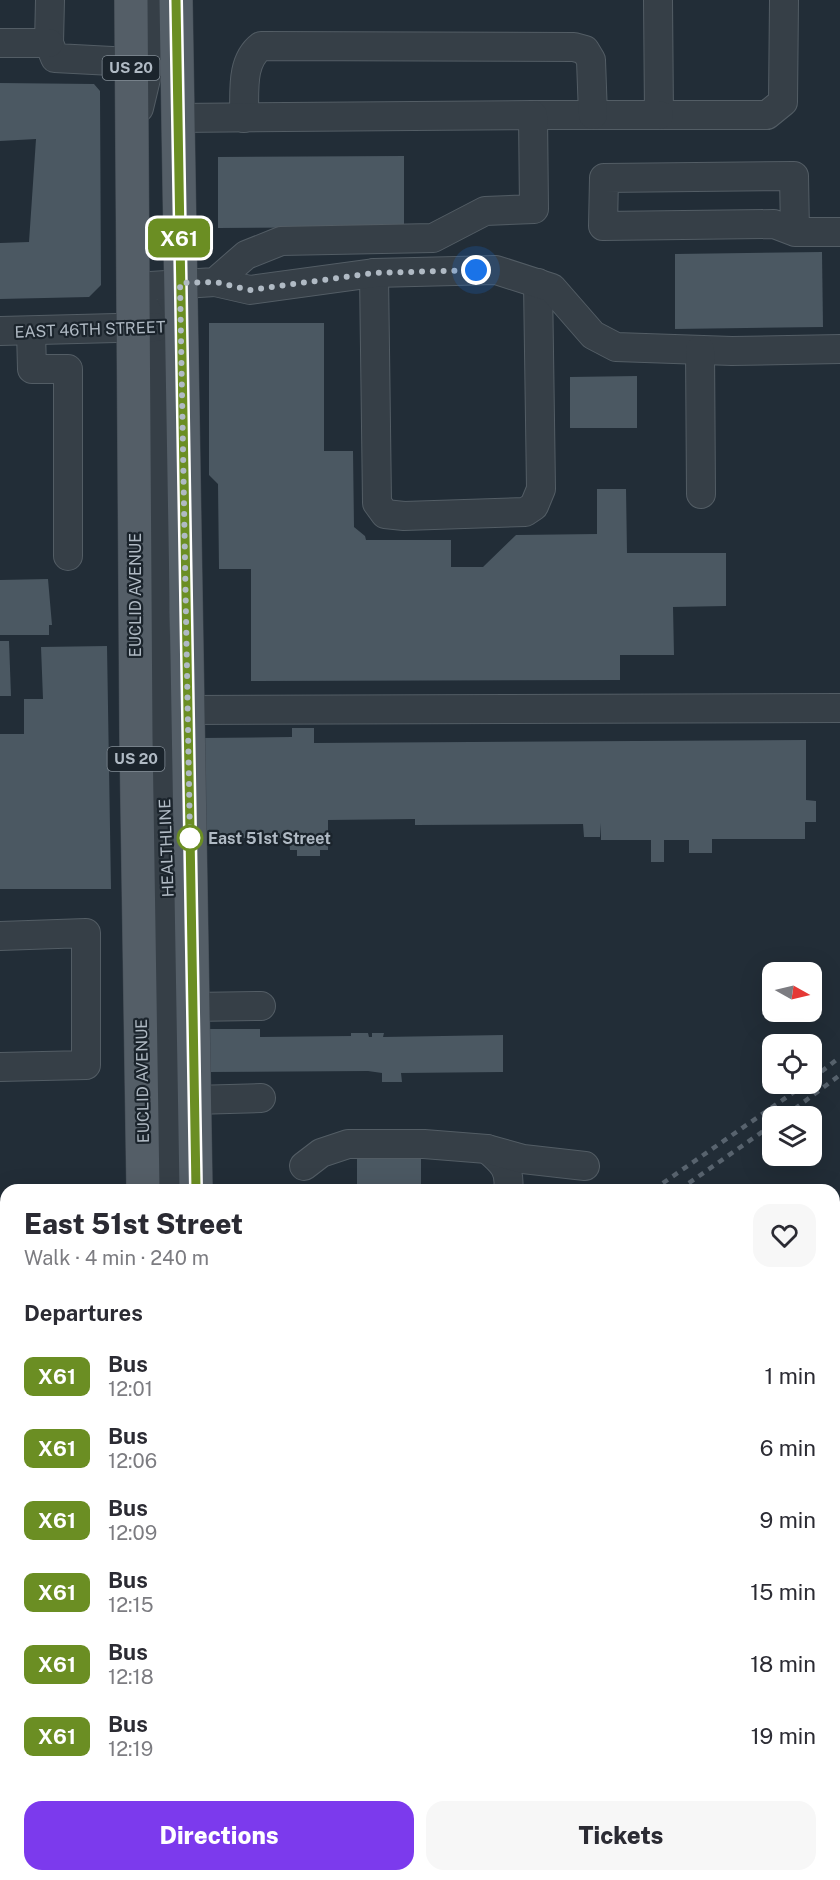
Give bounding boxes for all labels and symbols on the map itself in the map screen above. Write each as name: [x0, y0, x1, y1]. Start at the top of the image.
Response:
road number: US 20: [102, 56, 160, 80]
line badge: X61: [144, 218, 213, 258]
your location: [461, 255, 491, 285]
street label: EAST 46TH STREET: [14, 317, 166, 342]
street label: EUCLID AVENUE: [126, 533, 145, 657]
road number: US 20: [108, 747, 164, 771]
street label: HEALTHLINE: [155, 798, 178, 898]
marker: East 51st Street: [177, 825, 203, 851]
place label: East 51st Street: [208, 829, 331, 848]
north arrow: [762, 962, 822, 1022]
street label: EUCLID AVENUE: [132, 1019, 153, 1143]

